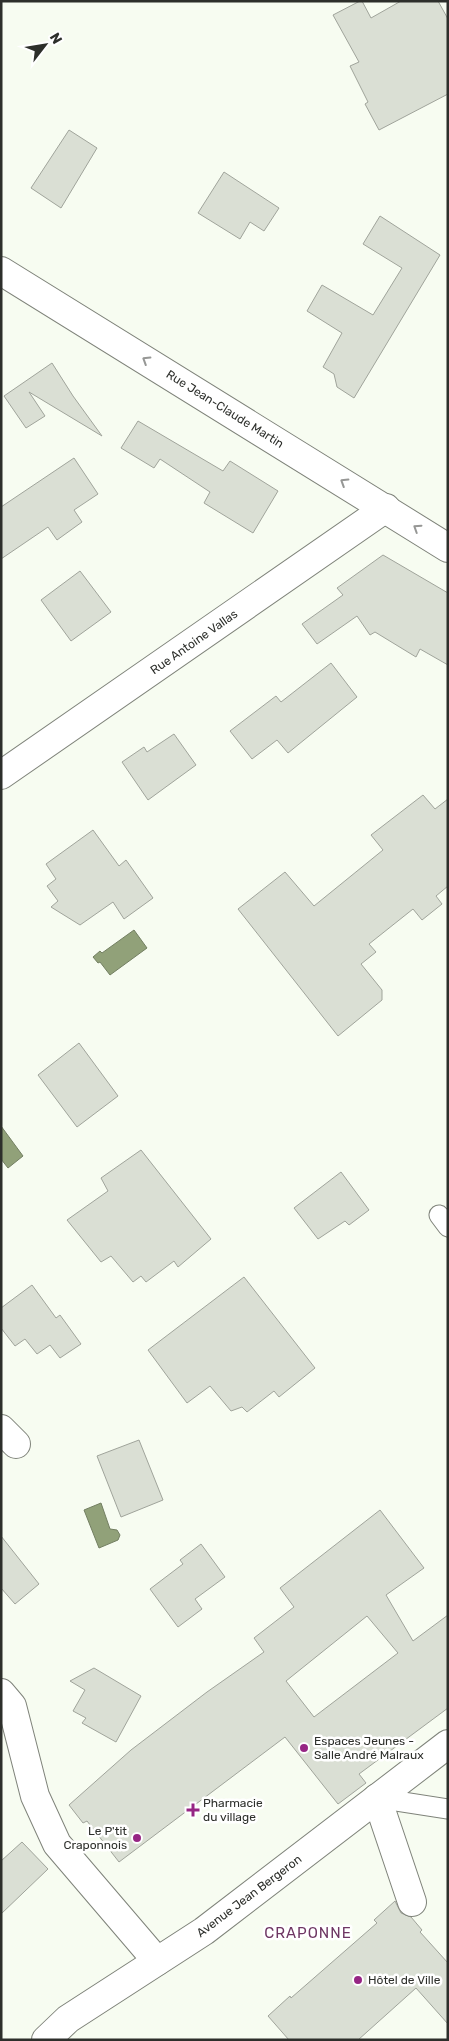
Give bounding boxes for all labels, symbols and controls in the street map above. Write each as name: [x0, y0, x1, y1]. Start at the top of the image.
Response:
north arrow: [20, 20, 70, 70]
text: N: [46, 30, 66, 47]
one-way arrow: [143, 357, 152, 367]
street label: Rue Jean-Claude Martin: [164, 367, 286, 451]
one-way arrow: [341, 479, 350, 488]
one-way arrow: [413, 524, 422, 534]
street label: Rue Antoine Vallas: [148, 607, 240, 677]
place label: Espaces Jeunes - Salle André Malraux: [314, 1734, 424, 1762]
marker: Espaces Jeunes - Salle André Malraux: [298, 1742, 310, 1754]
place label: Pharmacie du village: [203, 1796, 263, 1824]
marker: Pharmacie du village: [187, 1804, 199, 1816]
place label: Le P'tit Craponnois: [63, 1824, 127, 1852]
marker: Le P'tit Craponnois: [131, 1832, 143, 1844]
street label: Avenue Jean Bergeron: [194, 1852, 304, 1940]
district label: CRAPONNE: [264, 1924, 352, 1942]
place label: Hôtel de Ville: [368, 1973, 441, 1987]
marker: Hôtel de Ville: [352, 1974, 364, 1986]

